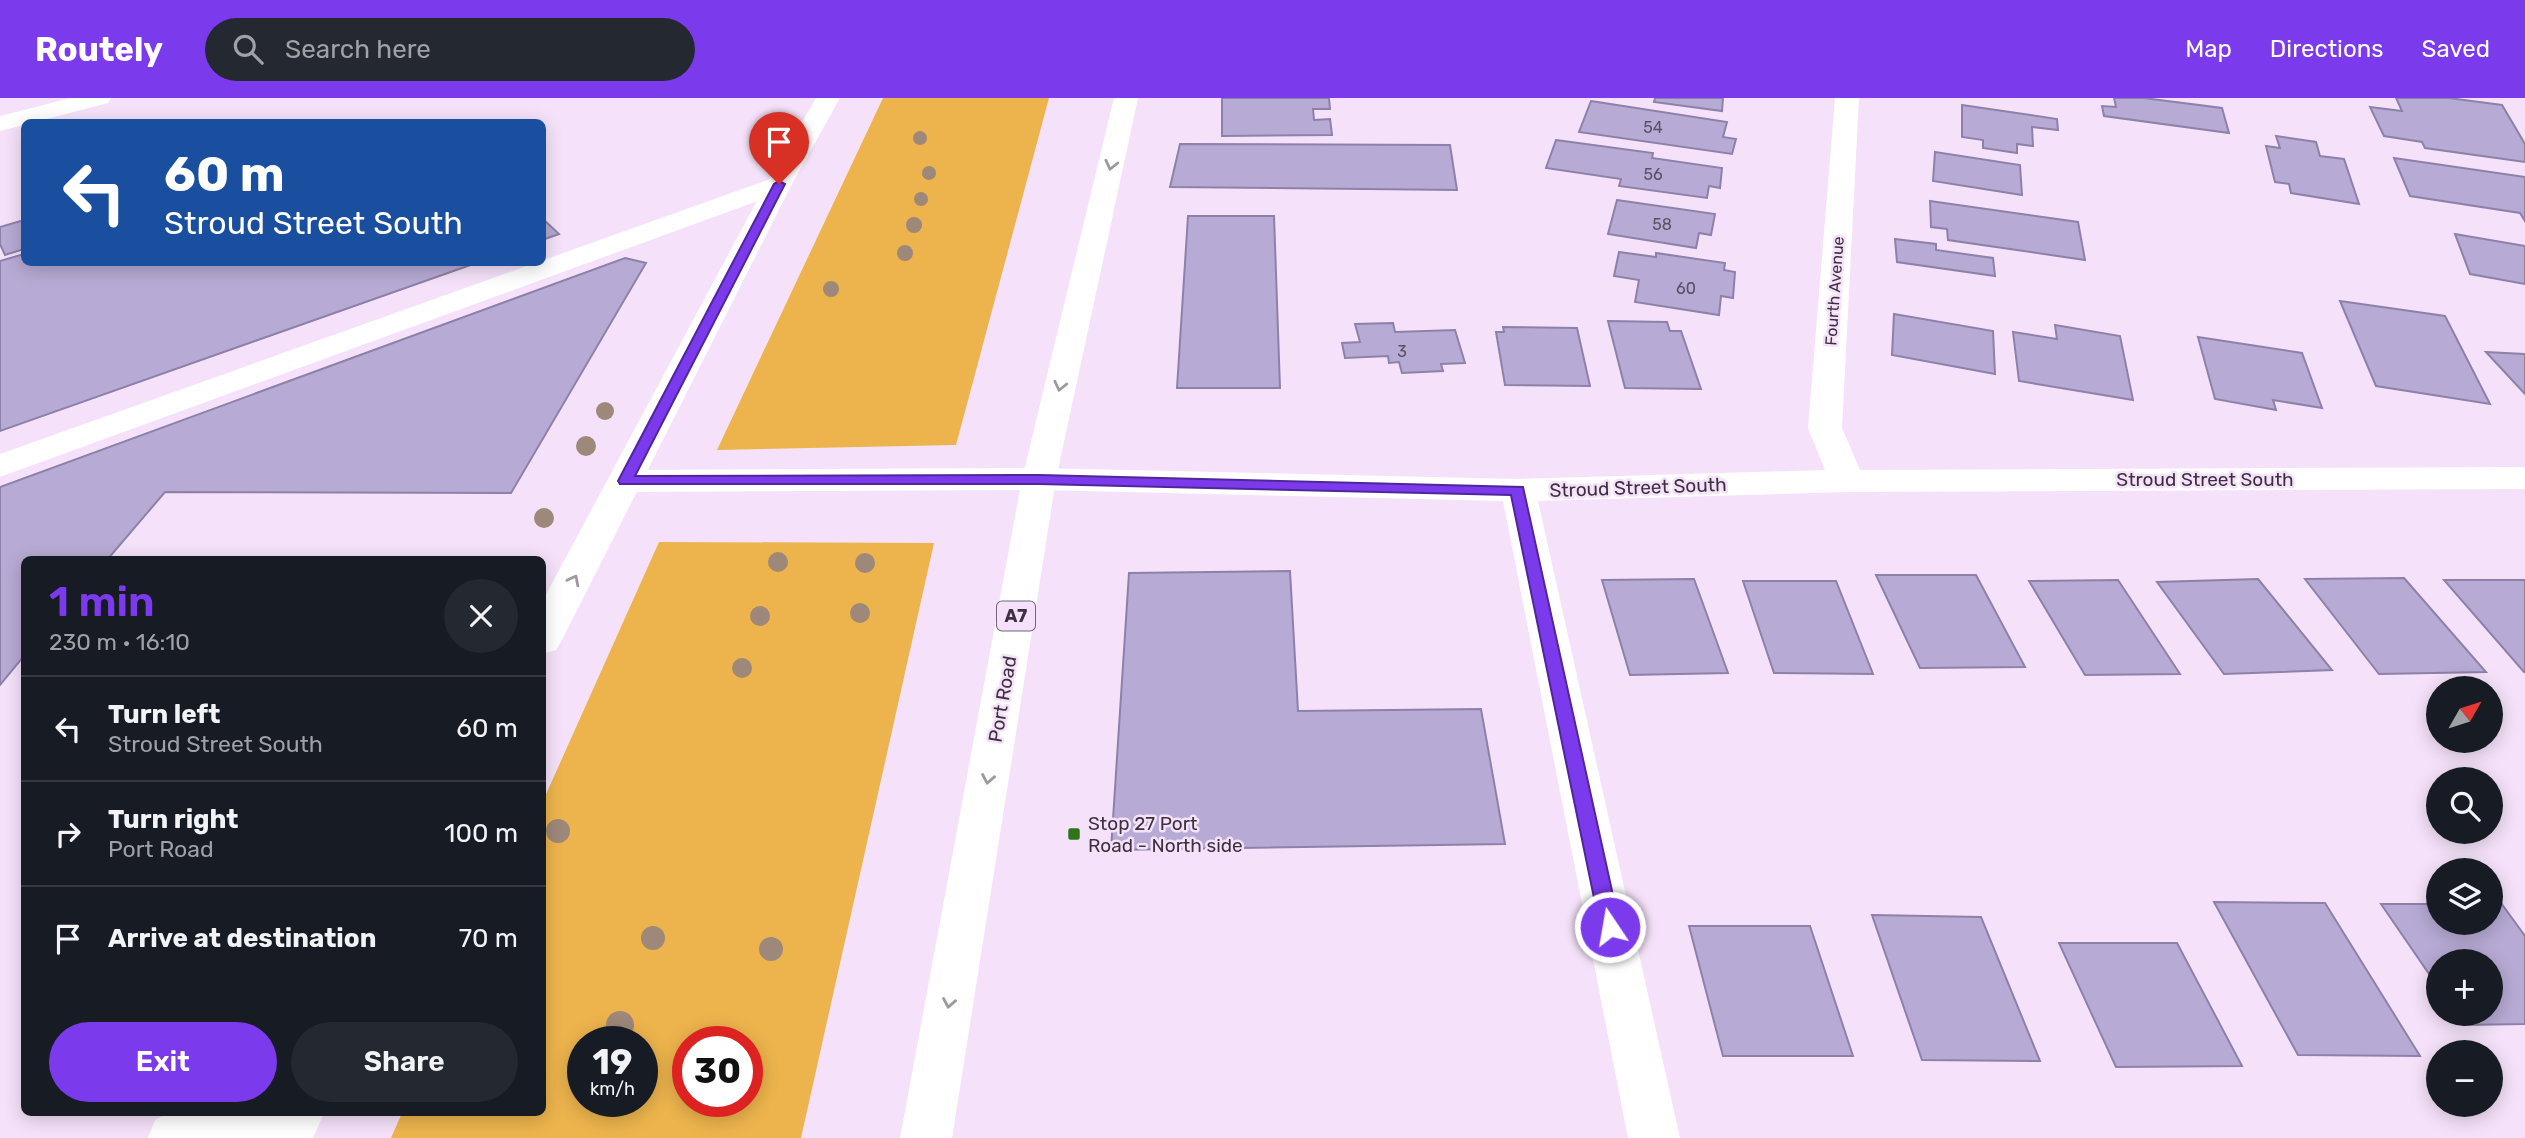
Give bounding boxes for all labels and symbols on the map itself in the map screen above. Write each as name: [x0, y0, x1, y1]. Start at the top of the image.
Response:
pin: [749, 112, 809, 184]
house number: 54: [1643, 118, 1663, 137]
one-way arrow: [1104, 159, 1119, 171]
house number: 56: [1643, 165, 1663, 184]
house number: 58: [1652, 215, 1672, 234]
street label: Fourth Avenue: [1821, 236, 1848, 346]
house number: 60: [1676, 279, 1696, 298]
house number: 3: [1397, 342, 1407, 361]
one-way arrow: [1054, 380, 1069, 392]
street label: Stroud Street South: [2116, 468, 2294, 491]
street label: Stroud Street South: [1549, 473, 1727, 502]
one-way arrow: [565, 575, 579, 587]
road number: A7: [997, 602, 1035, 630]
street label: Port Road: [984, 654, 1021, 744]
north arrow: [2426, 676, 2502, 752]
one-way arrow: [981, 773, 996, 785]
place label: Stop 27 Port Road - North side: [1088, 812, 1243, 857]
marker: Stop 27 Port Road - North side: [1066, 826, 1082, 842]
position arrow: [1573, 890, 1647, 964]
one-way arrow: [942, 997, 957, 1009]
speed limit sign: 30: [672, 1026, 763, 1117]

